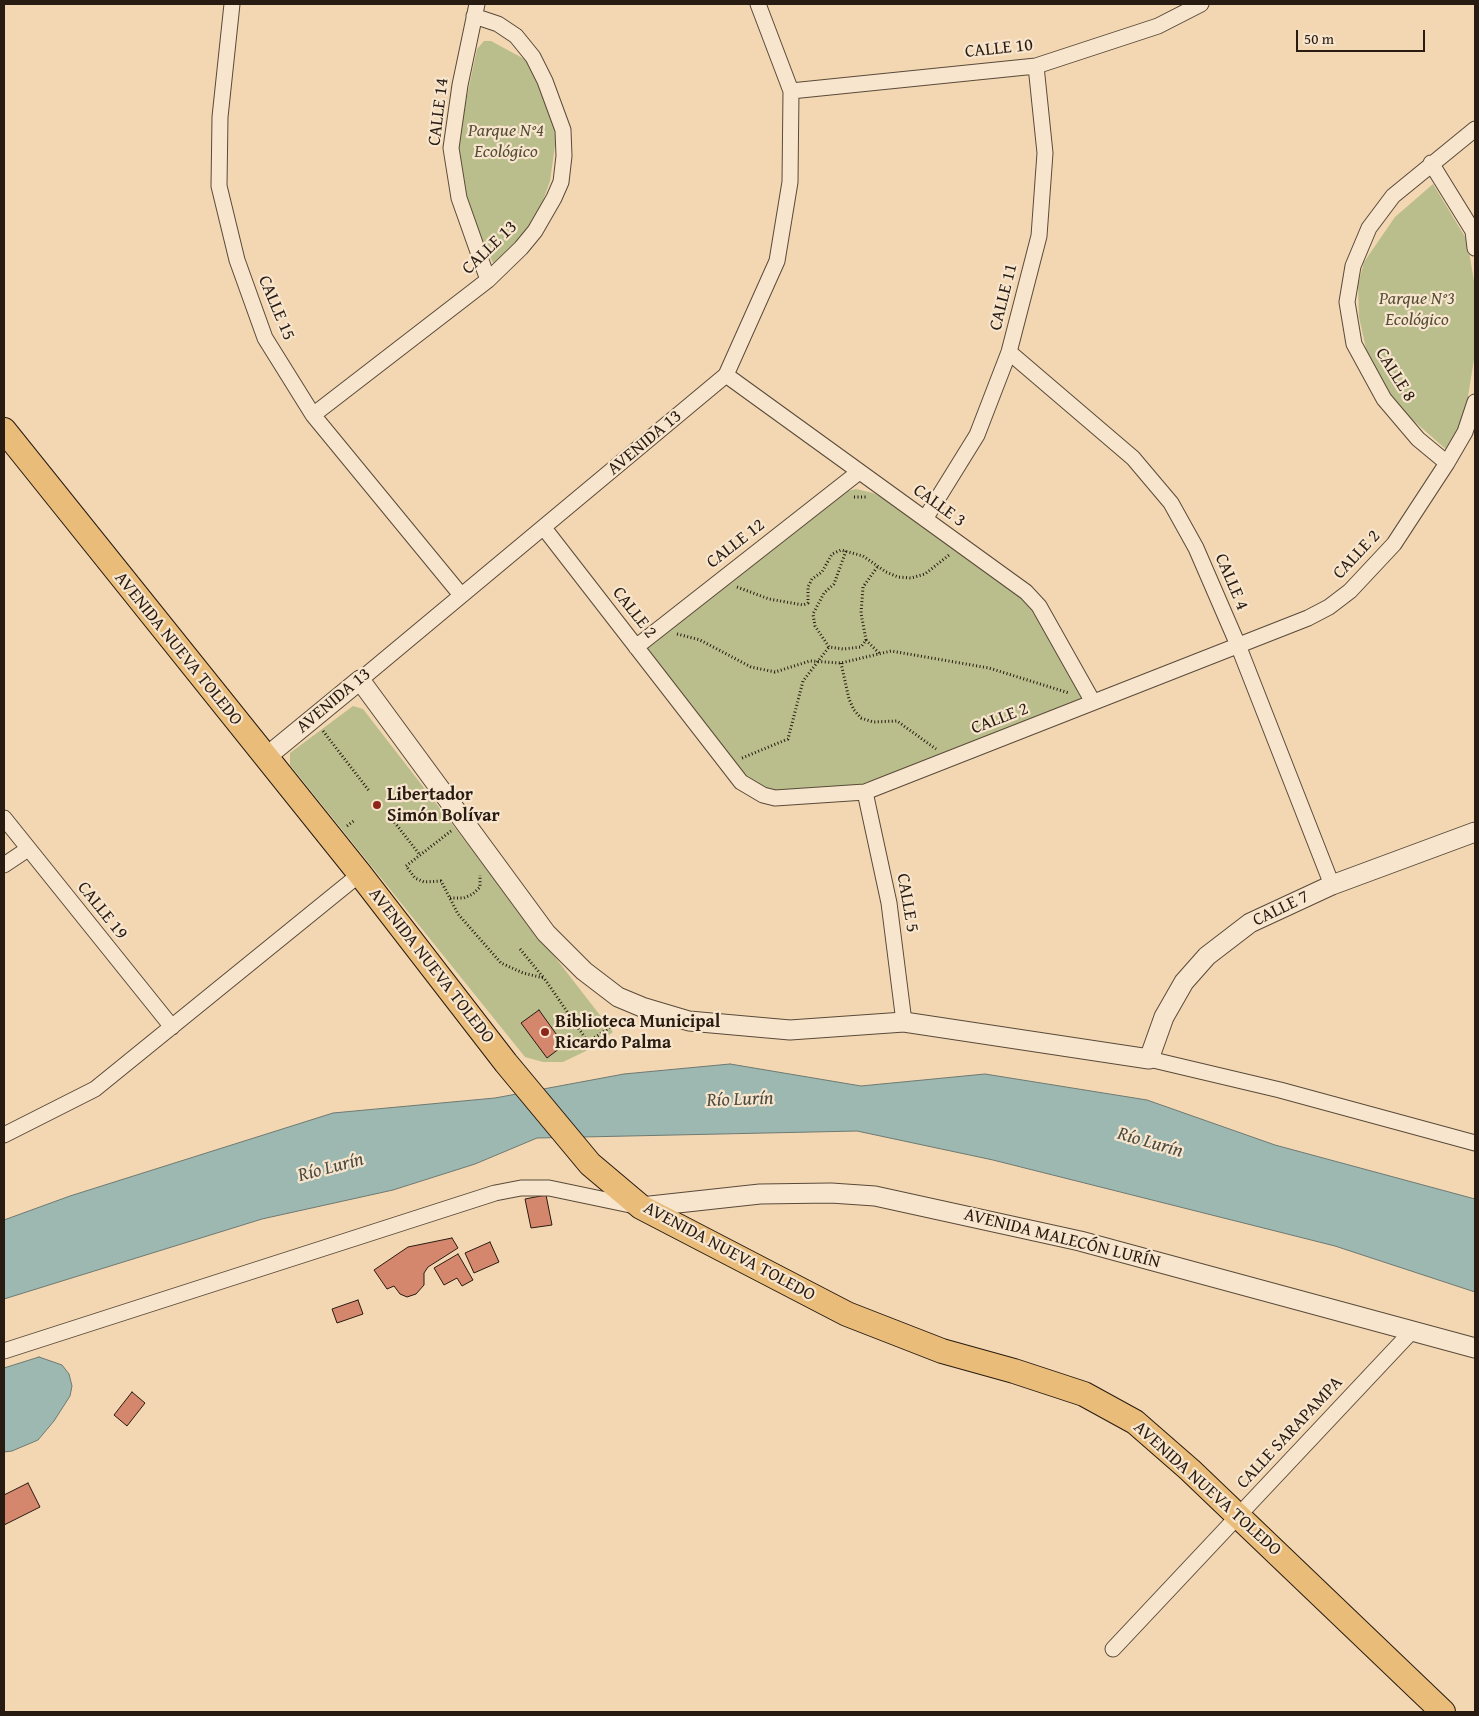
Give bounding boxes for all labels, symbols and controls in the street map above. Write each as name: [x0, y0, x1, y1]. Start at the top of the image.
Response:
scale bar: [1299, 20, 1428, 52]
text: 50 m: [1304, 28, 1334, 49]
street label: CALLE 10: [964, 35, 1034, 63]
street label: CALLE 14: [424, 77, 454, 147]
park label: Parque N°4 Ecológico: [468, 120, 544, 162]
street label: CALLE 13: [458, 217, 522, 279]
street label: CALLE 11: [985, 261, 1023, 333]
street label: CALLE 15: [253, 272, 299, 344]
park label: Parque N°3 Ecológico: [1379, 288, 1455, 330]
street label: CALLE 8: [1370, 344, 1420, 406]
street label: AVENIDA 13: [603, 406, 687, 480]
street label: CALLE 3: [909, 480, 969, 532]
street label: CALLE 12: [703, 515, 769, 573]
street label: CALLE 2: [1329, 526, 1385, 584]
street label: CALLE 4: [1209, 550, 1253, 614]
street label: AVENIDA NUEVA TOLEDO: [109, 568, 247, 730]
street label: CALLE 2: [607, 583, 661, 643]
street label: AVENIDA 13: [292, 664, 376, 738]
street label: CALLE 2: [968, 698, 1032, 740]
place label: Libertador Simón Bolívar: [387, 784, 500, 826]
marker: Libertador Simón Bolívar: [371, 799, 383, 811]
street label: CALLE 5: [891, 872, 923, 934]
street label: CALLE 19: [72, 878, 132, 944]
street label: AVENIDA NUEVA TOLEDO: [364, 884, 498, 1048]
street label: CALLE 7: [1250, 886, 1312, 932]
place label: Biblioteca Municipal Ricardo Palma: [555, 1011, 720, 1054]
marker: Biblioteca Municipal Ricardo Palma: [539, 1026, 551, 1038]
water label: Río Lurín: [706, 1087, 774, 1113]
water label: Río Lurín: [1115, 1123, 1185, 1163]
water label: Río Lurín: [296, 1148, 366, 1188]
street label: AVENIDA NUEVA TOLEDO: [639, 1198, 819, 1306]
street label: AVENIDA MALECÓN LURÍN: [962, 1204, 1162, 1274]
street label: CALLE SARAPAMPA: [1232, 1372, 1348, 1494]
street label: AVENIDA NUEVA TOLEDO: [1129, 1417, 1285, 1561]

